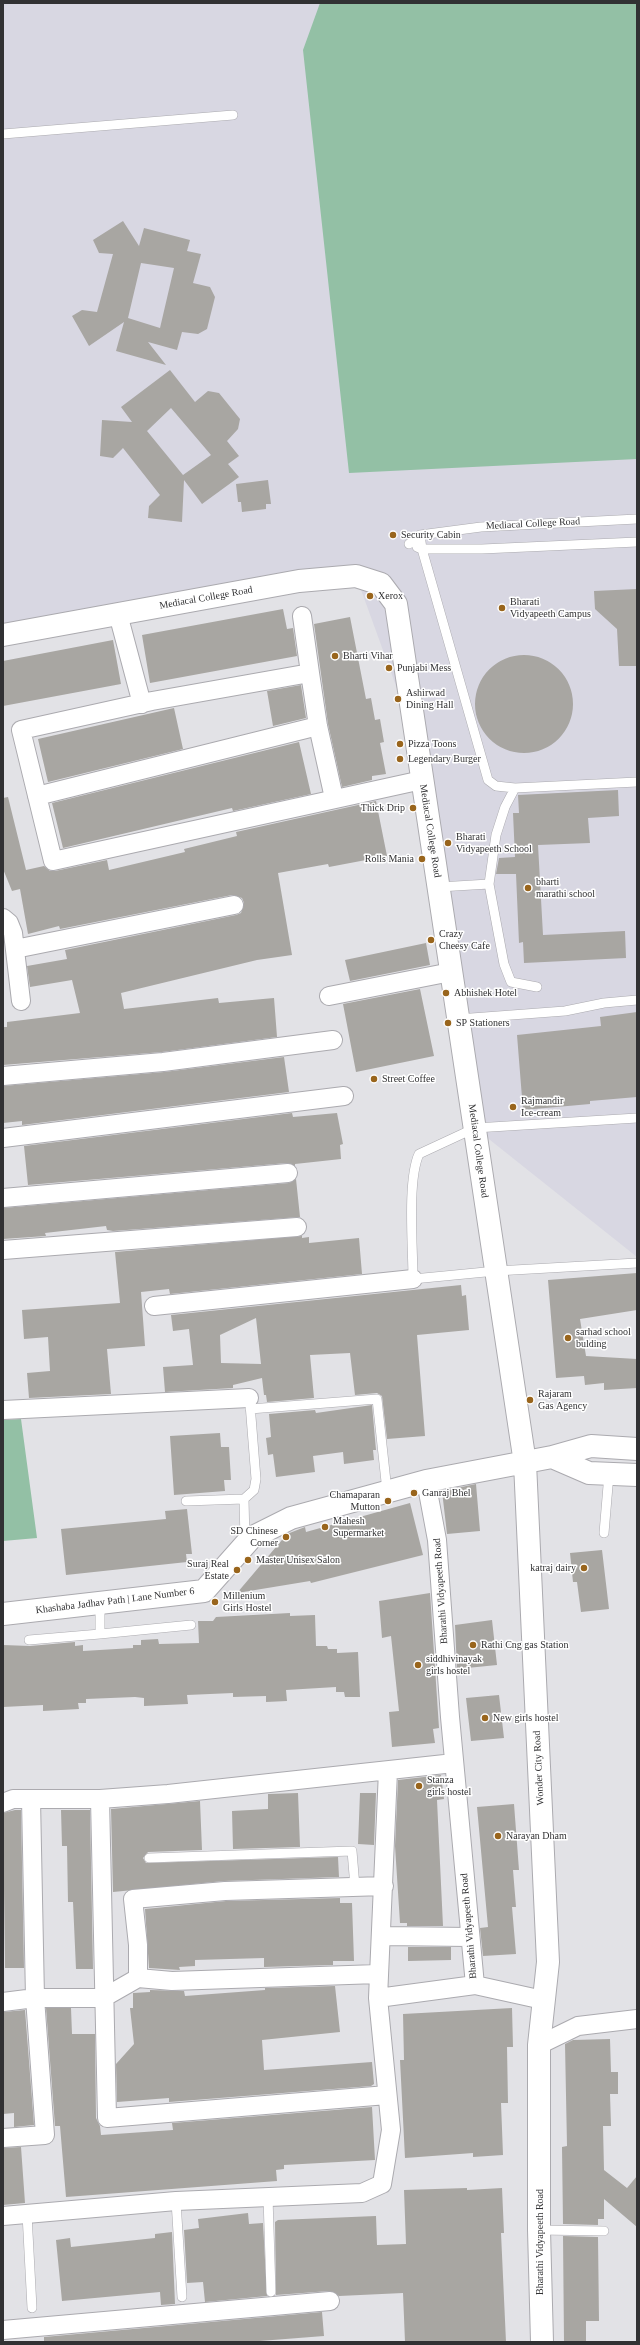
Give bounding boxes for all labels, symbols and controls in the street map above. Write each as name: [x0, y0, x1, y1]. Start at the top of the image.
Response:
street label: Mediacal College Road: [486, 516, 580, 532]
place label: Security Cabin: [401, 529, 461, 541]
marker: Security Cabin: [388, 530, 398, 540]
street label: Mediacal College Road: [158, 584, 254, 612]
place label: Xerox: [378, 590, 403, 602]
marker: Xerox: [365, 591, 375, 601]
place label: Bharati Vidyapeeth Campus: [510, 596, 591, 620]
marker: Bharati Vidyapeeth Campus: [497, 603, 507, 613]
place label: Bharti Vihar: [343, 650, 393, 662]
marker: Bharti Vihar: [330, 651, 340, 661]
place label: Punjabi Mess: [397, 662, 451, 674]
marker: Punjabi Mess: [384, 663, 394, 673]
place label: Ashirwad Dining Hall: [406, 687, 453, 710]
marker: Ashirwad Dining Hall: [393, 694, 403, 704]
place label: Pizza Toons: [408, 738, 456, 750]
marker: Pizza Toons: [395, 739, 405, 749]
place label: Legendary Burger: [408, 753, 481, 765]
marker: Legendary Burger: [395, 754, 405, 764]
street label: Mediacal College Road: [417, 783, 443, 879]
place label: Thick Drip: [361, 802, 405, 814]
marker: Thick Drip: [408, 803, 418, 813]
place label: Bharati Vidyapeeth School: [456, 831, 532, 854]
marker: Bharati Vidyapeeth School: [443, 838, 453, 848]
place label: Rolls Mania: [365, 853, 414, 865]
marker: Rolls Mania: [417, 854, 427, 864]
place label: bharti marathi school: [536, 876, 595, 900]
marker: bharti marathi school: [523, 883, 533, 893]
place label: Crazy Cheesy Cafe: [439, 928, 490, 952]
marker: Crazy Cheesy Cafe: [426, 935, 436, 945]
place label: Abhishek Hotel: [454, 987, 517, 999]
marker: Abhishek Hotel: [441, 988, 451, 998]
place label: SP Stationers: [456, 1017, 510, 1029]
marker: SP Stationers: [443, 1018, 453, 1028]
place label: Street Coffee: [382, 1073, 435, 1085]
marker: Street Coffee: [369, 1074, 379, 1084]
place label: Rajmandir Ice-cream: [521, 1095, 563, 1118]
marker: Rajmandir Ice-cream: [508, 1102, 518, 1112]
street label: Mediacal College Road: [465, 1103, 491, 1199]
place label: sarhad school bulding: [576, 1326, 631, 1350]
marker: sarhad school bulding: [563, 1333, 573, 1343]
place label: Rajaram Gas Agency: [538, 1388, 587, 1412]
marker: Rajaram Gas Agency: [525, 1395, 535, 1405]
place label: Ganraj Bhel: [422, 1487, 471, 1499]
marker: Ganraj Bhel: [409, 1488, 419, 1498]
place label: Chamaparan Mutton: [329, 1489, 380, 1512]
marker: Chamaparan Mutton: [383, 1496, 393, 1506]
place label: Mahesh Supermarket: [333, 1515, 384, 1538]
marker: Mahesh Supermarket: [320, 1522, 330, 1532]
place label: SD Chinese Corner: [230, 1525, 278, 1548]
marker: SD Chinese Corner: [281, 1532, 291, 1542]
street label: Bharathi Vidyapeeth Road: [431, 1538, 451, 1644]
place label: Master Unisex Salon: [256, 1554, 340, 1566]
marker: Master Unisex Salon: [243, 1555, 253, 1565]
place label: Suraj Real Estate: [187, 1558, 229, 1582]
place label: katraj dairy: [530, 1562, 576, 1574]
marker: katraj dairy: [579, 1563, 589, 1573]
marker: Suraj Real Estate: [232, 1565, 242, 1575]
street label: Khashaba Jadhav Path | Lane Number 6: [35, 1585, 195, 1617]
place label: Millenium Girls Hostel: [223, 1590, 272, 1614]
marker: Millenium Girls Hostel: [210, 1597, 220, 1607]
place label: Rathi Cng gas Station: [481, 1639, 568, 1651]
marker: Rathi Cng gas Station: [468, 1640, 478, 1650]
place label: siddhivinayak girls hostel: [426, 1653, 482, 1676]
marker: siddhivinayak girls hostel: [413, 1660, 423, 1670]
place label: New girls hostel: [493, 1712, 559, 1724]
marker: New girls hostel: [480, 1713, 490, 1723]
street label: Wonder City Road: [531, 1730, 547, 1806]
place label: Stanza girls hostel: [427, 1774, 471, 1798]
marker: Stanza girls hostel: [414, 1781, 424, 1791]
place label: Narayan Dham: [506, 1830, 567, 1842]
marker: Narayan Dham: [493, 1831, 503, 1841]
street label: Bharathi Vidyapeeth Road: [458, 1873, 480, 1979]
street label: Bharathi Vidyapeeth Road: [534, 2189, 546, 2295]

